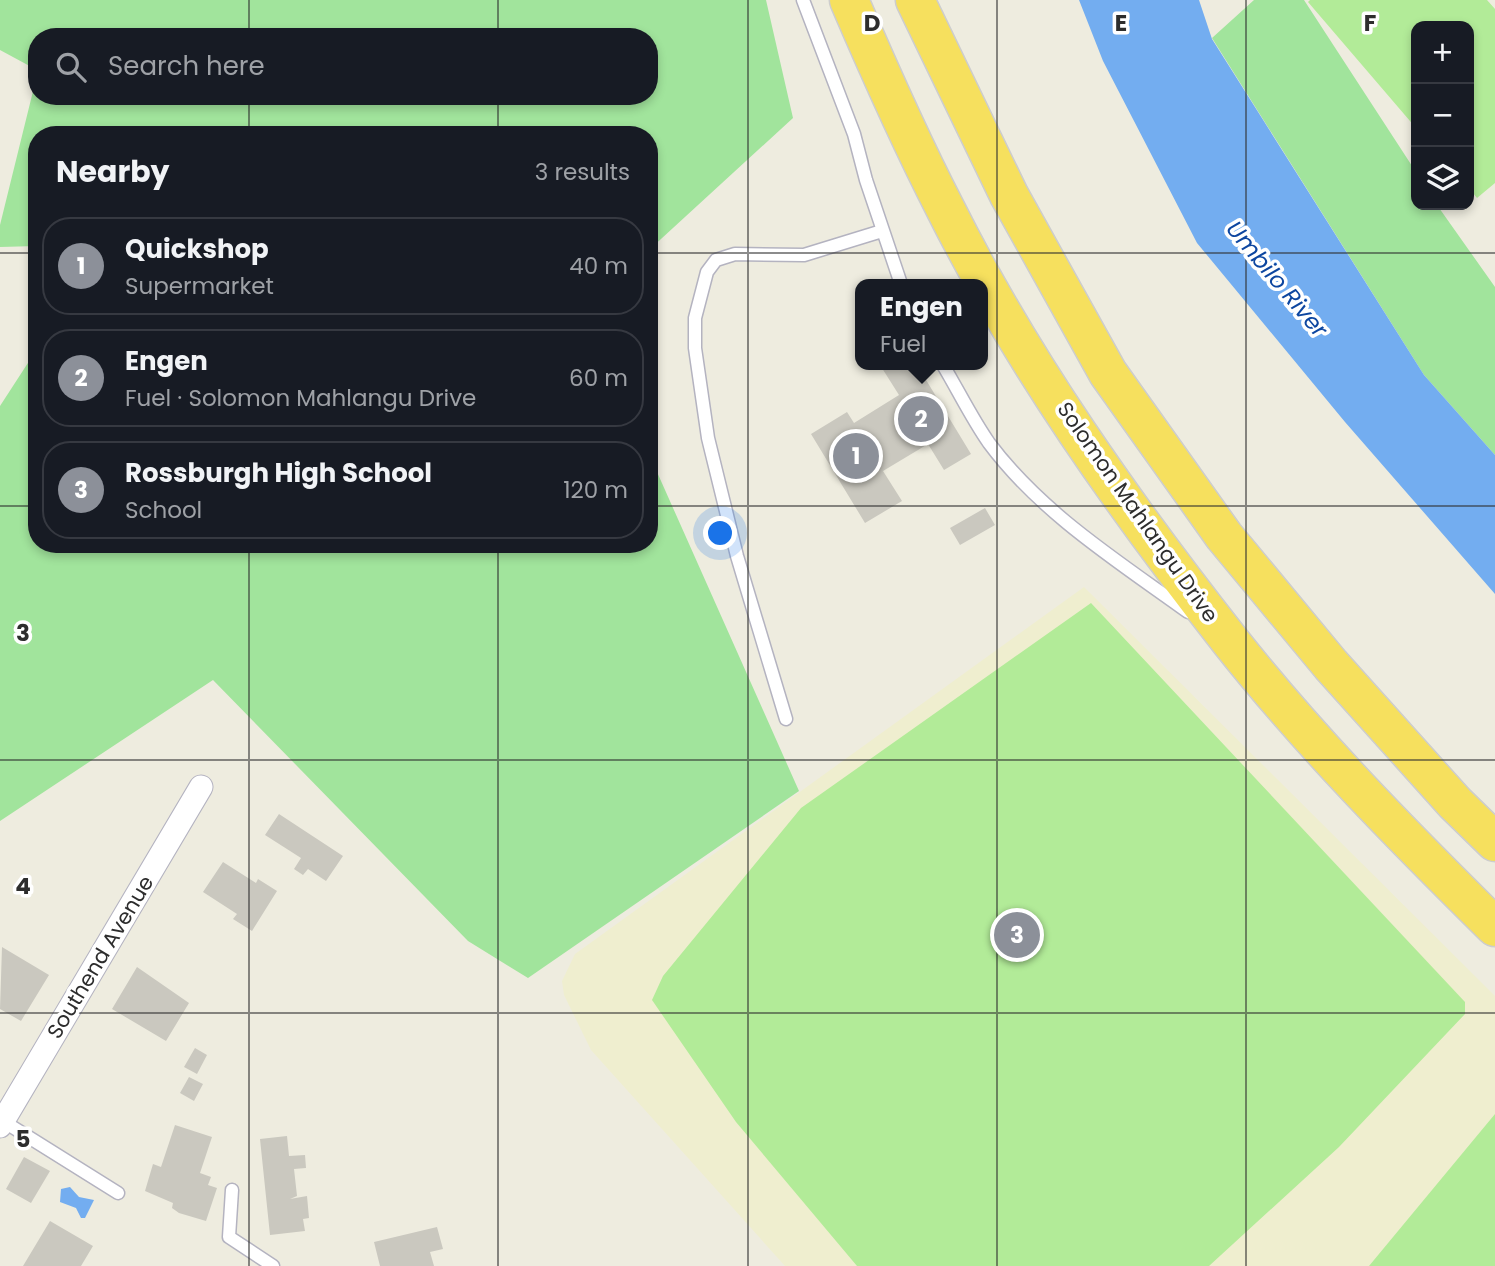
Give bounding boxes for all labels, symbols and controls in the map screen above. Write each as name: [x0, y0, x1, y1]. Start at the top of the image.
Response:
text: D: [864, 7, 880, 39]
text: E: [1115, 7, 1127, 39]
text: F: [1364, 7, 1376, 39]
map controls: [1411, 21, 1474, 210]
button: +: [1411, 21, 1474, 84]
search box: [28, 28, 658, 105]
icon: search: [52, 48, 90, 86]
text: Search here: [108, 48, 265, 84]
button: −: [1411, 84, 1474, 147]
button: layers: [1411, 147, 1474, 210]
text: Nearby: [56, 150, 170, 193]
text: 3 results: [535, 156, 630, 188]
water label: Umbilo River: [1219, 214, 1336, 345]
text: Quickshop: [125, 231, 269, 267]
text: 1: [77, 250, 85, 282]
text: 40 m: [569, 250, 628, 282]
text: Supermarket: [125, 270, 274, 302]
popup: [855, 279, 988, 370]
text: Engen: [880, 289, 963, 325]
text: Fuel: [880, 328, 926, 360]
text: Engen: [125, 343, 208, 379]
text: 2: [74, 362, 88, 394]
text: 60 m: [569, 362, 628, 394]
text: Fuel · Solomon Mahlangu Drive: [125, 382, 476, 414]
pin: 2: [898, 393, 944, 445]
street label: Solomon Mahlangu Drive: [1051, 396, 1225, 628]
pin: 1: [833, 430, 879, 482]
text: Rossburgh High School: [125, 455, 432, 491]
text: 3: [74, 474, 88, 506]
text: 120 m: [563, 474, 628, 506]
text: School: [125, 494, 202, 526]
your location: [703, 516, 737, 550]
text: 3: [16, 617, 30, 649]
text: 4: [15, 870, 31, 902]
street label: Southend Avenue: [40, 870, 160, 1044]
pin: 3: [994, 909, 1040, 961]
text: 5: [16, 1123, 30, 1155]

